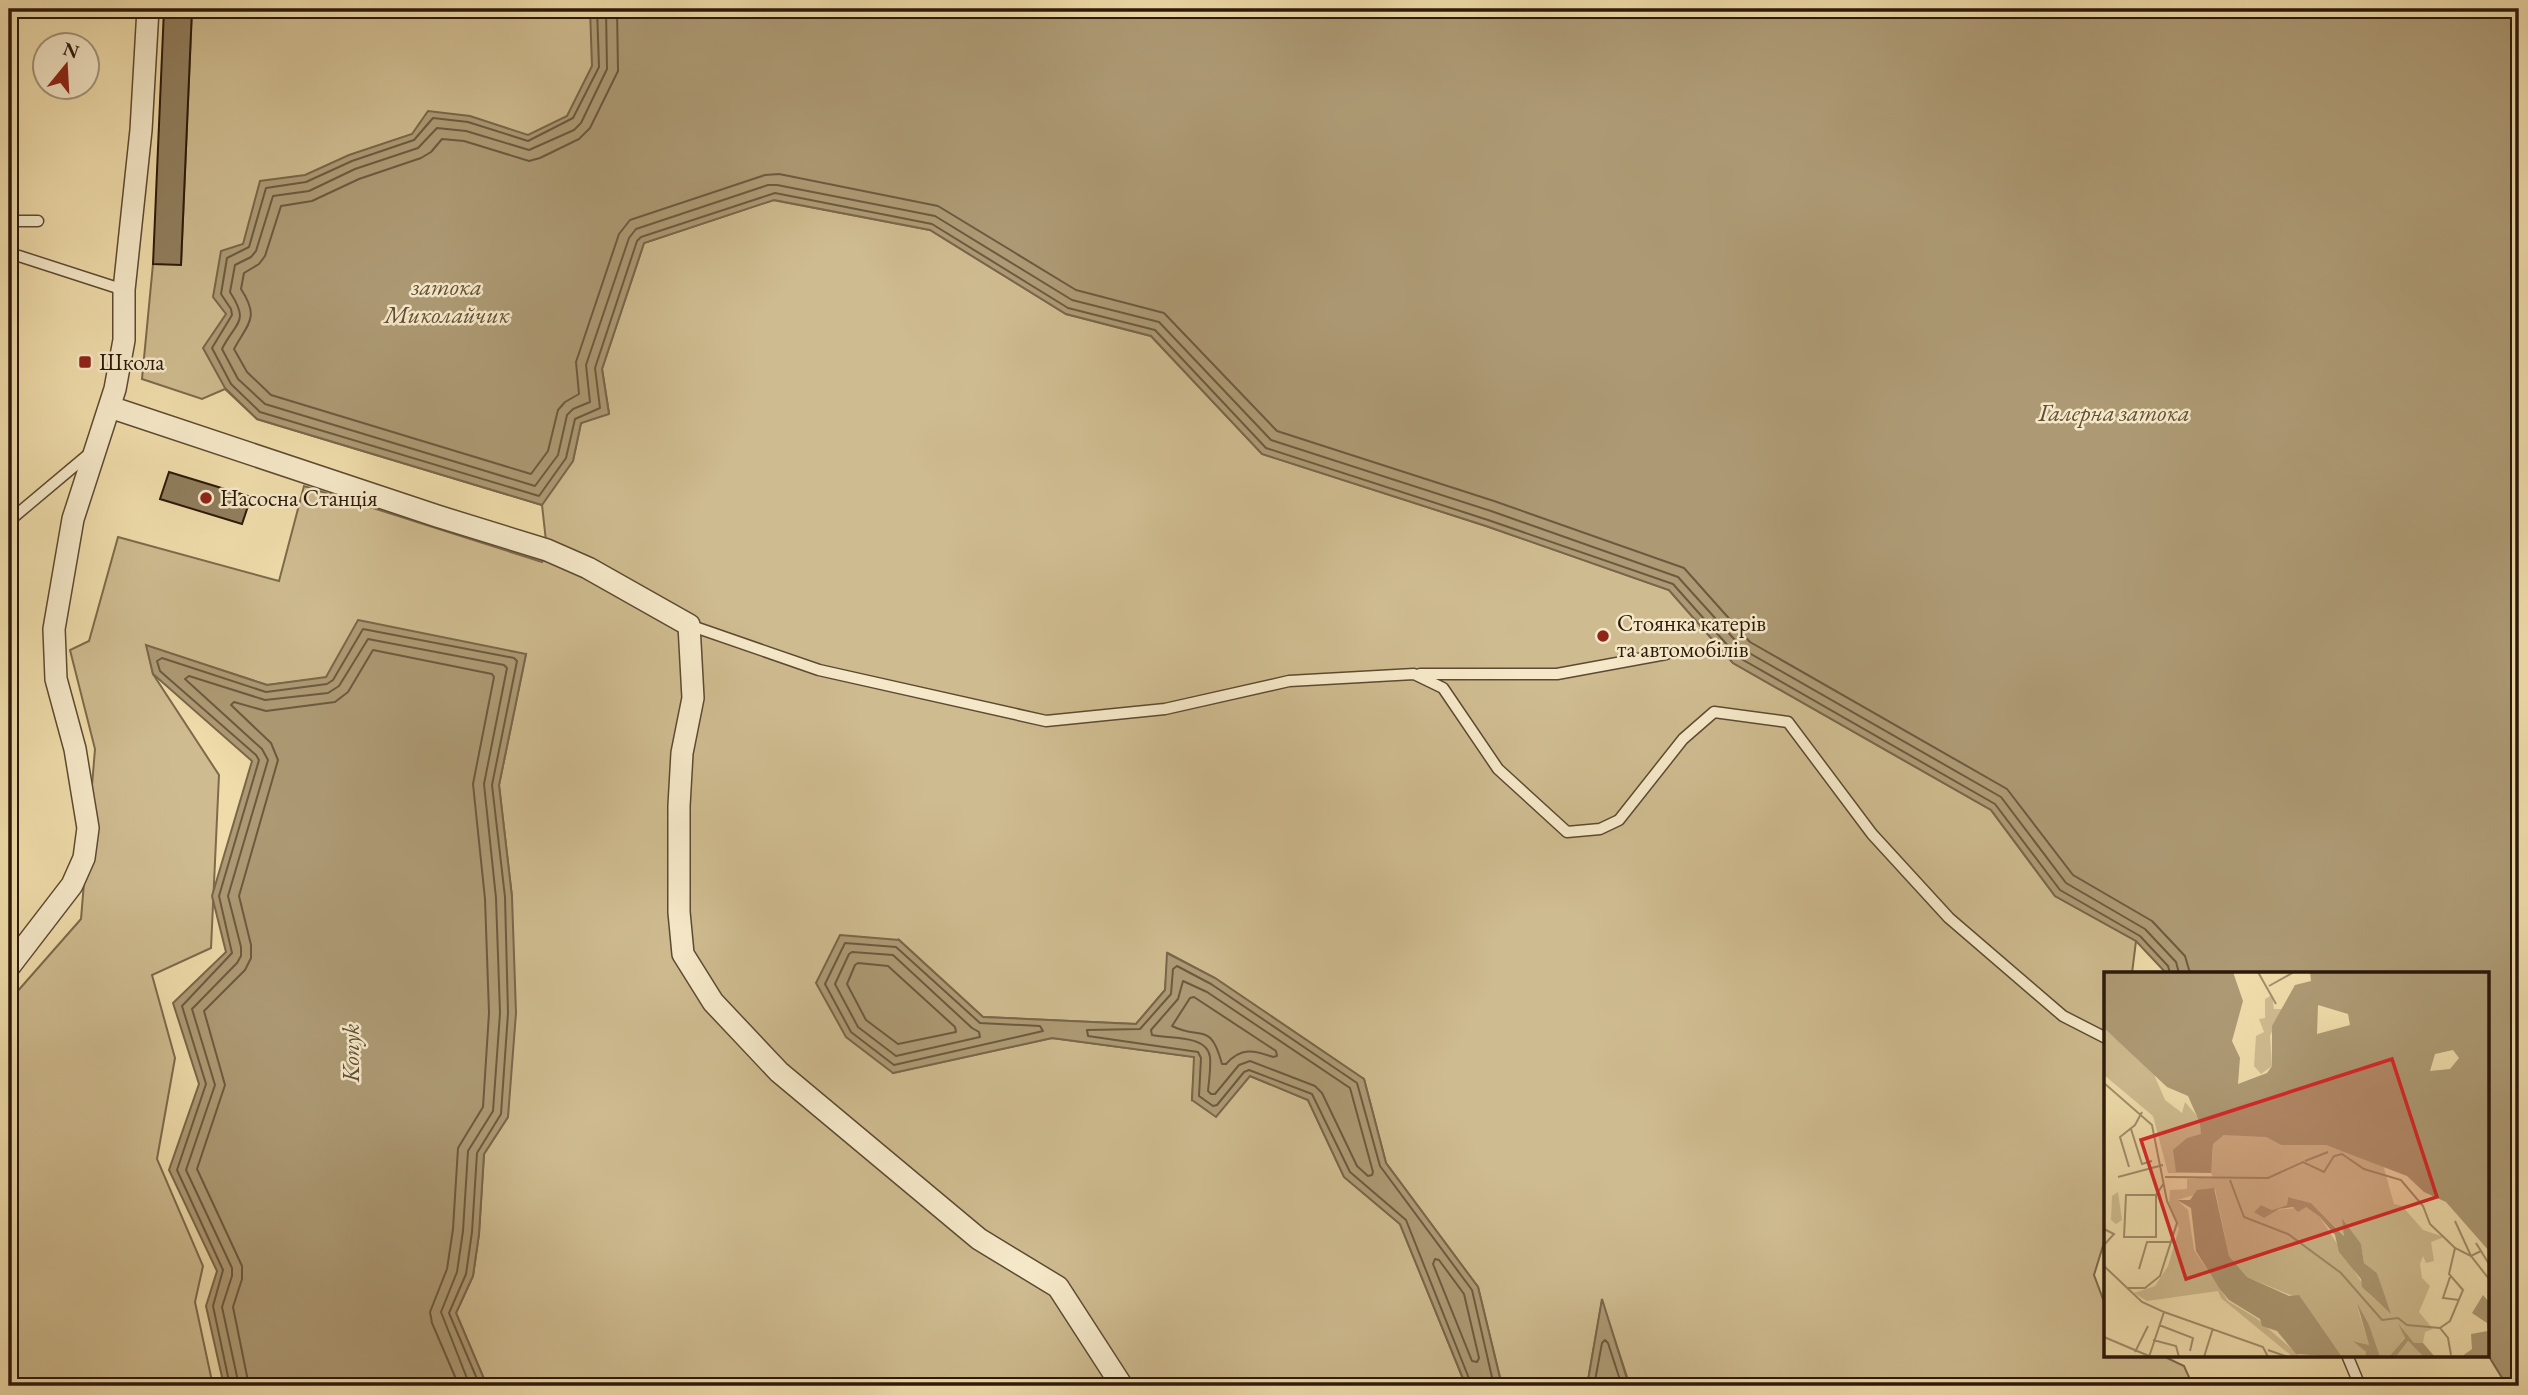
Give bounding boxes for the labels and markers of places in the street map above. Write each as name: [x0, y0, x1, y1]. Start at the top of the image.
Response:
place label: Школа: [99, 347, 165, 377]
marker: Школа: [77, 354, 93, 370]
place label: Насосна Станція: [220, 483, 378, 513]
marker: Насосна Станція: [198, 490, 214, 506]
place label: Стоянка катерів та автомобілів: [1617, 608, 1766, 664]
marker: Стоянка катерів та автомобілів: [1595, 628, 1611, 644]

